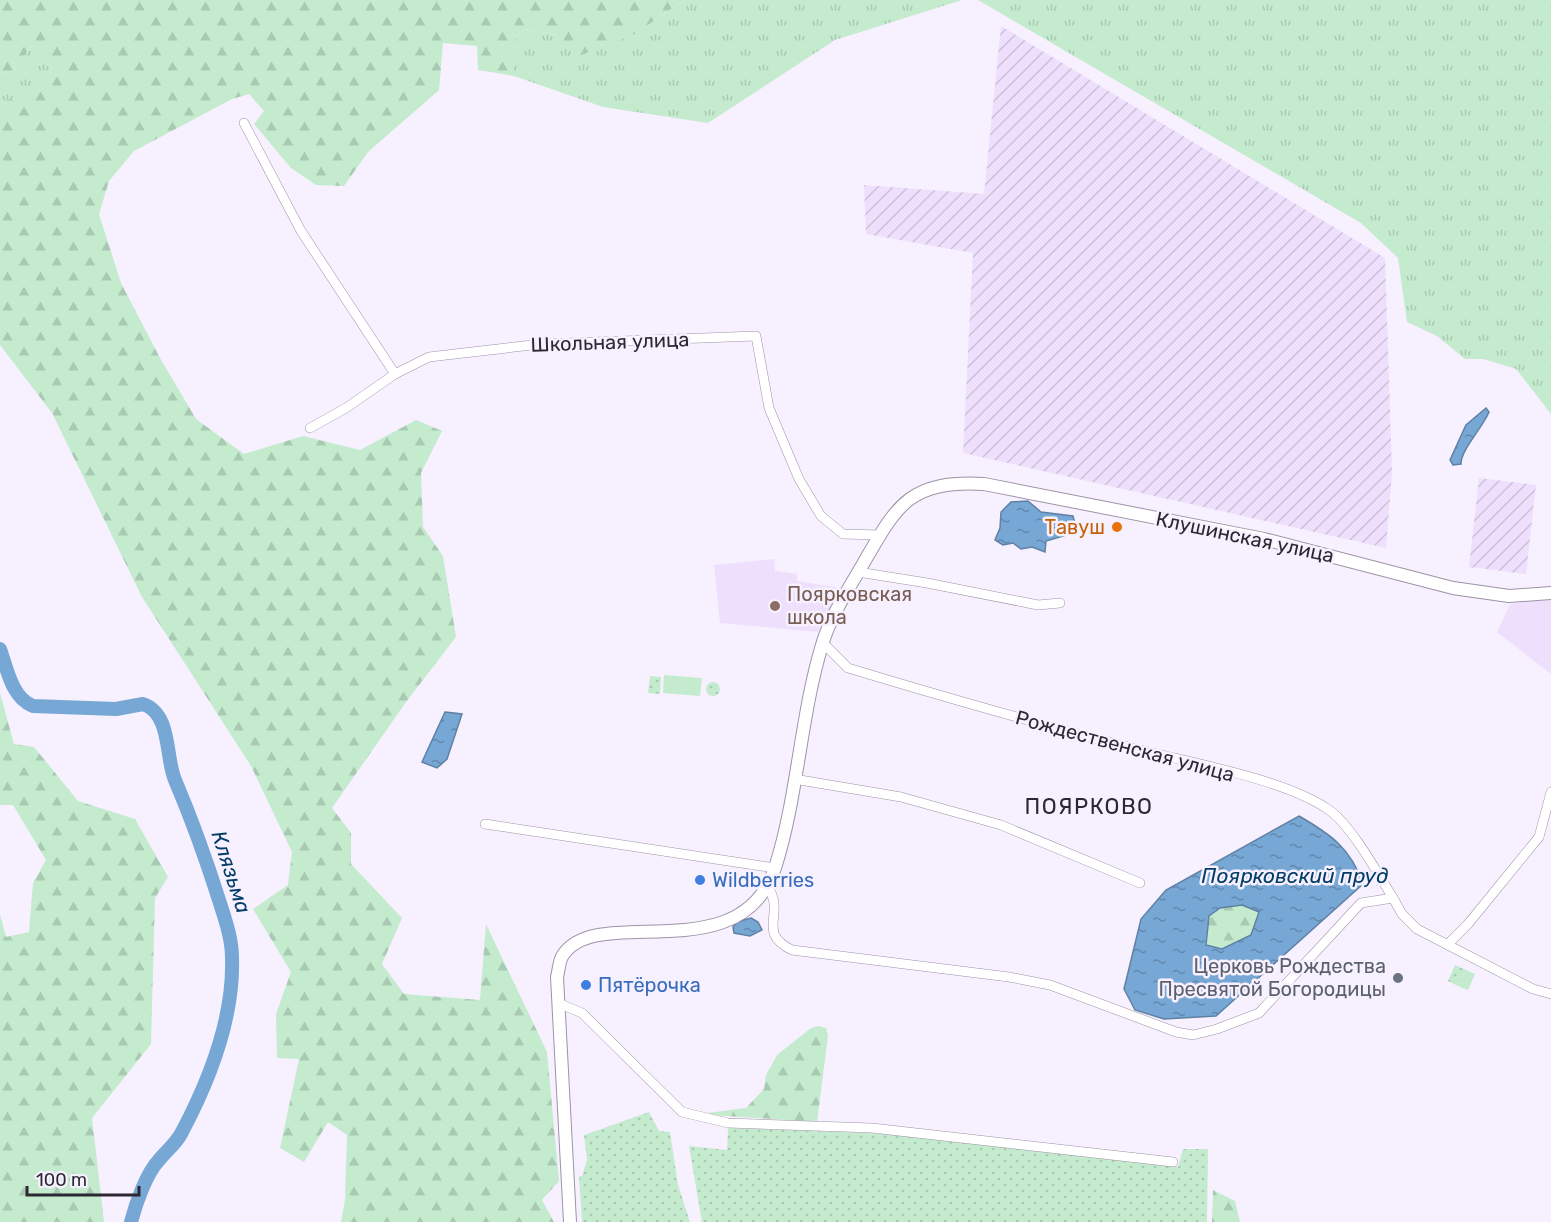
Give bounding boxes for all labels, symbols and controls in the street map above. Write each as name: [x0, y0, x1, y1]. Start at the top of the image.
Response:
street label: Школьная улица: [530, 327, 690, 357]
street label: Клушинская улица: [1154, 506, 1336, 568]
place label: Тавуш: [1044, 515, 1105, 539]
marker: Тавуш: [1110, 520, 1124, 534]
place label: Поярковская школа: [787, 582, 912, 629]
marker: Поярковская школа: [768, 599, 782, 613]
street label: Рождественская улица: [1013, 705, 1237, 787]
district label: ПОЯРКОВО: [1024, 793, 1154, 820]
water label: Клязьма: [206, 827, 257, 916]
water label: Поярковский пруд: [1202, 863, 1388, 888]
place label: Wildberries: [712, 868, 814, 892]
marker: Wildberries: [693, 873, 707, 887]
place label: Церковь Рождества Пресвятой Богородицы: [1158, 954, 1386, 1001]
marker: Церковь Рождества Пресвятой Богородицы: [1391, 971, 1405, 985]
place label: Пятёрочка: [598, 973, 701, 997]
marker: Пятёрочка: [579, 978, 593, 992]
scale bar: [27, 1159, 140, 1197]
text: 100 m: [36, 1169, 87, 1191]

